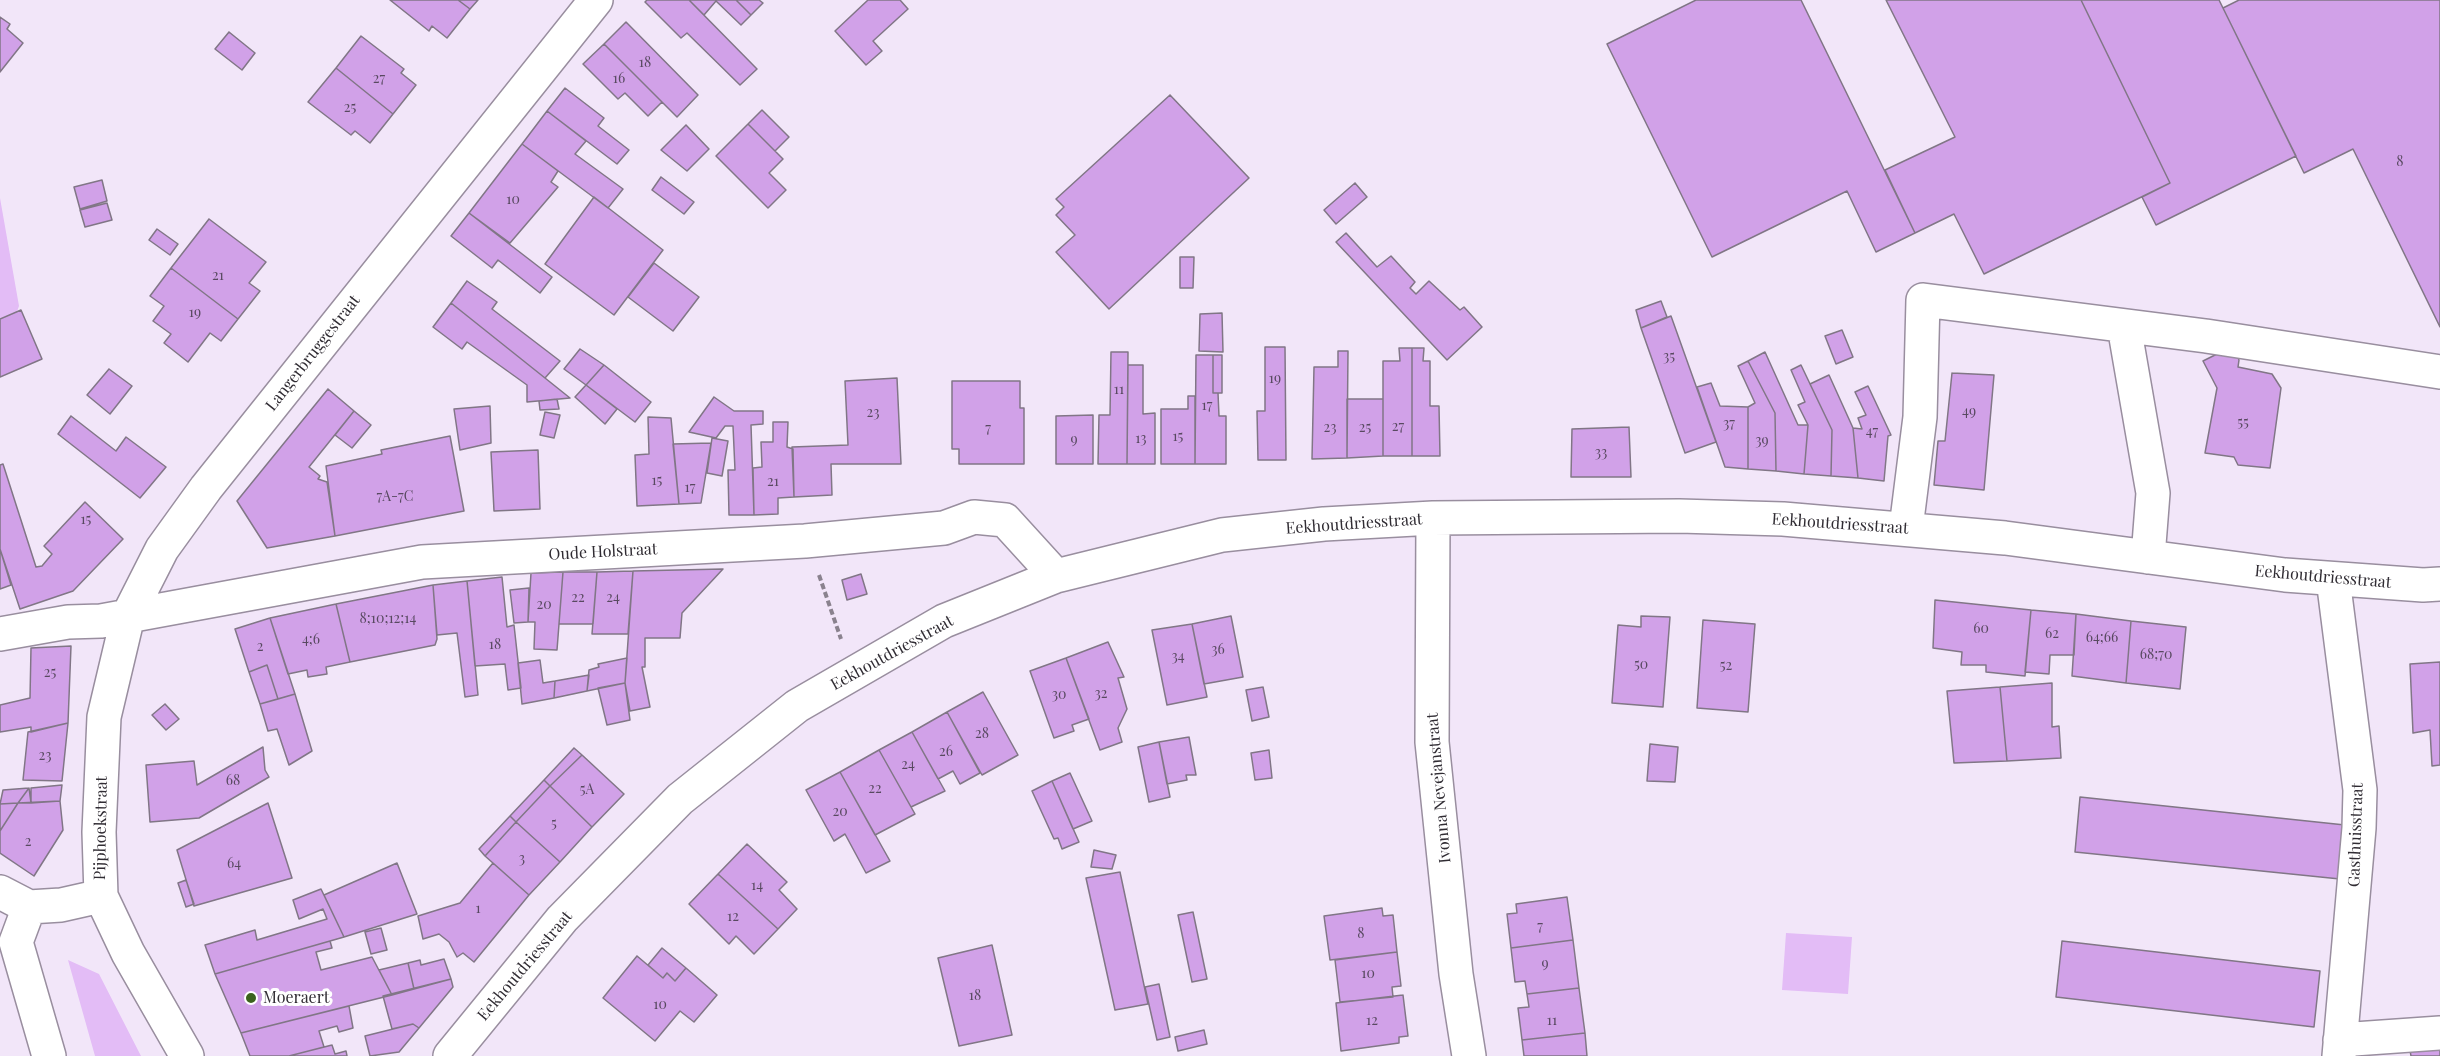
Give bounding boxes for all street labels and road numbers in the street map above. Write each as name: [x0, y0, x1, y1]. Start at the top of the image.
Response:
street label: Langerbruggestraat: [262, 291, 364, 415]
street label: Eekhoutdriesstraat: [1285, 510, 1423, 538]
street label: Eekhoutdriesstraat: [1771, 510, 1909, 538]
street label: Oude Holstraat: [548, 540, 658, 564]
street label: Eekhoutdriesstraat: [2254, 561, 2392, 593]
street label: Eekhoutdriesstraat: [827, 611, 957, 695]
street label: Ivonna Nevejanstraat: [1423, 712, 1455, 864]
street label: Pijphoekstraat: [90, 776, 112, 880]
street label: Gasthuisstraat: [2345, 783, 2367, 887]
street label: Eekhoutdriesstraat: [474, 907, 576, 1025]

